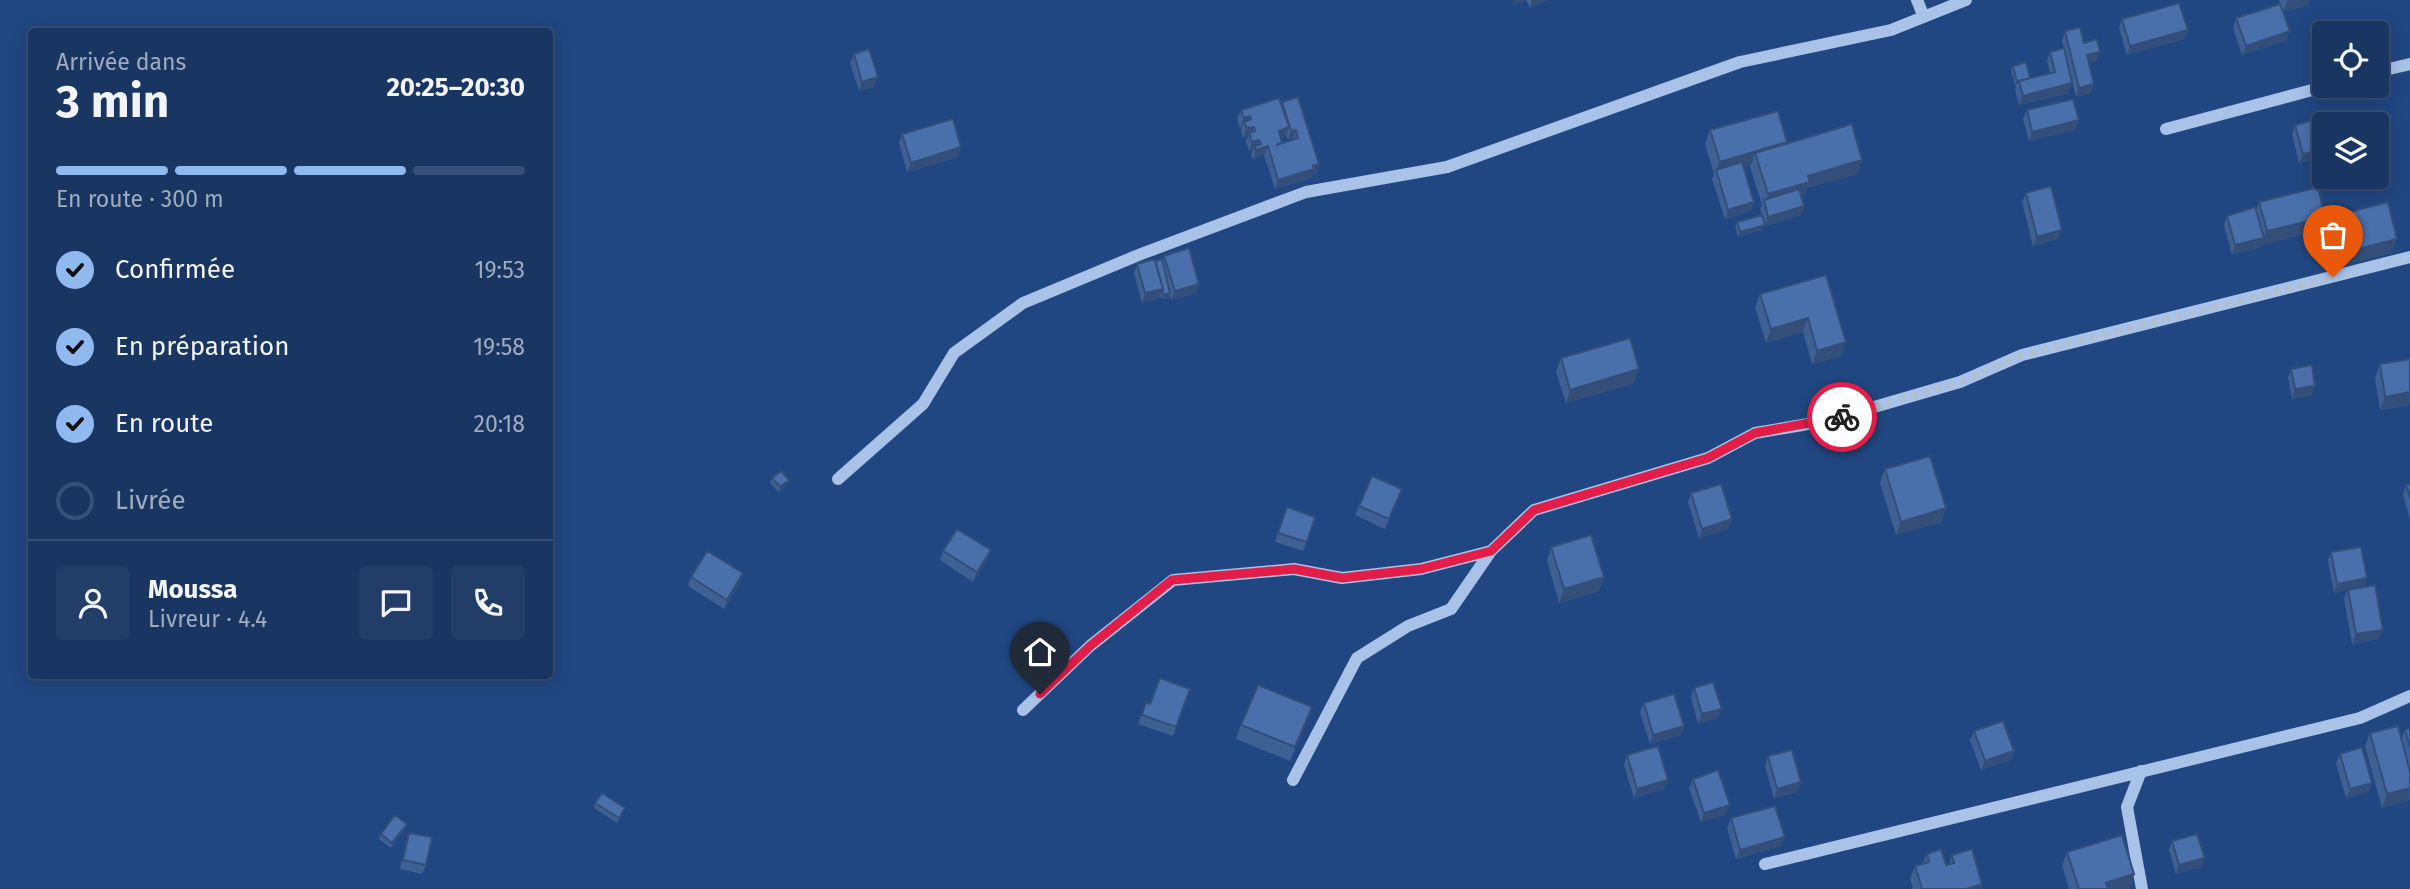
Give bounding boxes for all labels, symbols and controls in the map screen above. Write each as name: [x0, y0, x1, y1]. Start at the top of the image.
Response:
map controls: [2312, 21, 2389, 189]
button: locate: [2312, 21, 2389, 98]
text: Arrivée dans: [56, 48, 186, 76]
text: 20:25–20:30: [386, 72, 525, 103]
text: 3 min: [56, 74, 169, 129]
button: layers: [2312, 112, 2389, 189]
text: En route · 300 m: [56, 185, 224, 213]
pin: [2303, 205, 2363, 277]
icon: bag: [2314, 216, 2352, 254]
icon: check: [56, 251, 94, 289]
text: Confirmée: [115, 254, 235, 285]
text: 19:53: [475, 256, 525, 284]
icon: check: [56, 328, 94, 366]
text: En préparation: [115, 331, 289, 362]
text: 19:58: [473, 333, 525, 361]
courier: [1807, 382, 1877, 452]
icon: bike: [1823, 398, 1861, 436]
icon: check: [56, 405, 94, 443]
text: En route: [115, 408, 214, 439]
text: 20:18: [474, 410, 525, 438]
text: Livrée: [115, 485, 186, 516]
button: person: [56, 566, 130, 640]
button: chat: [359, 566, 433, 640]
button: phone: [451, 566, 525, 640]
text: Moussa: [148, 574, 237, 605]
text: Livreur · 4.4: [148, 605, 267, 633]
pin: [1010, 622, 1070, 694]
icon: home: [1021, 633, 1059, 671]

